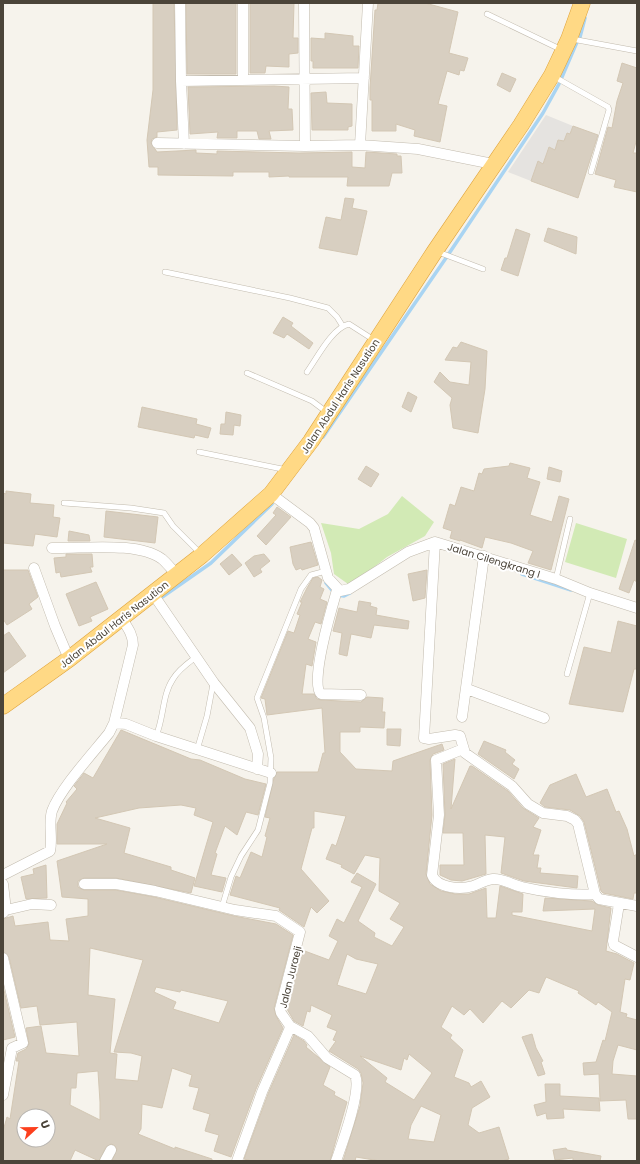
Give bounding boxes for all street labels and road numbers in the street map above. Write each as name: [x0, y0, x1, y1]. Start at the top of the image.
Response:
street label: Jalan Abdul Haris Nasution: [298, 336, 383, 457]
street label: Jalan Cilengkrang I: [446, 539, 542, 582]
street label: Jalan Abdul Haris Nasution: [57, 577, 172, 672]
street label: Jalan Juraeji: [276, 944, 305, 1010]

